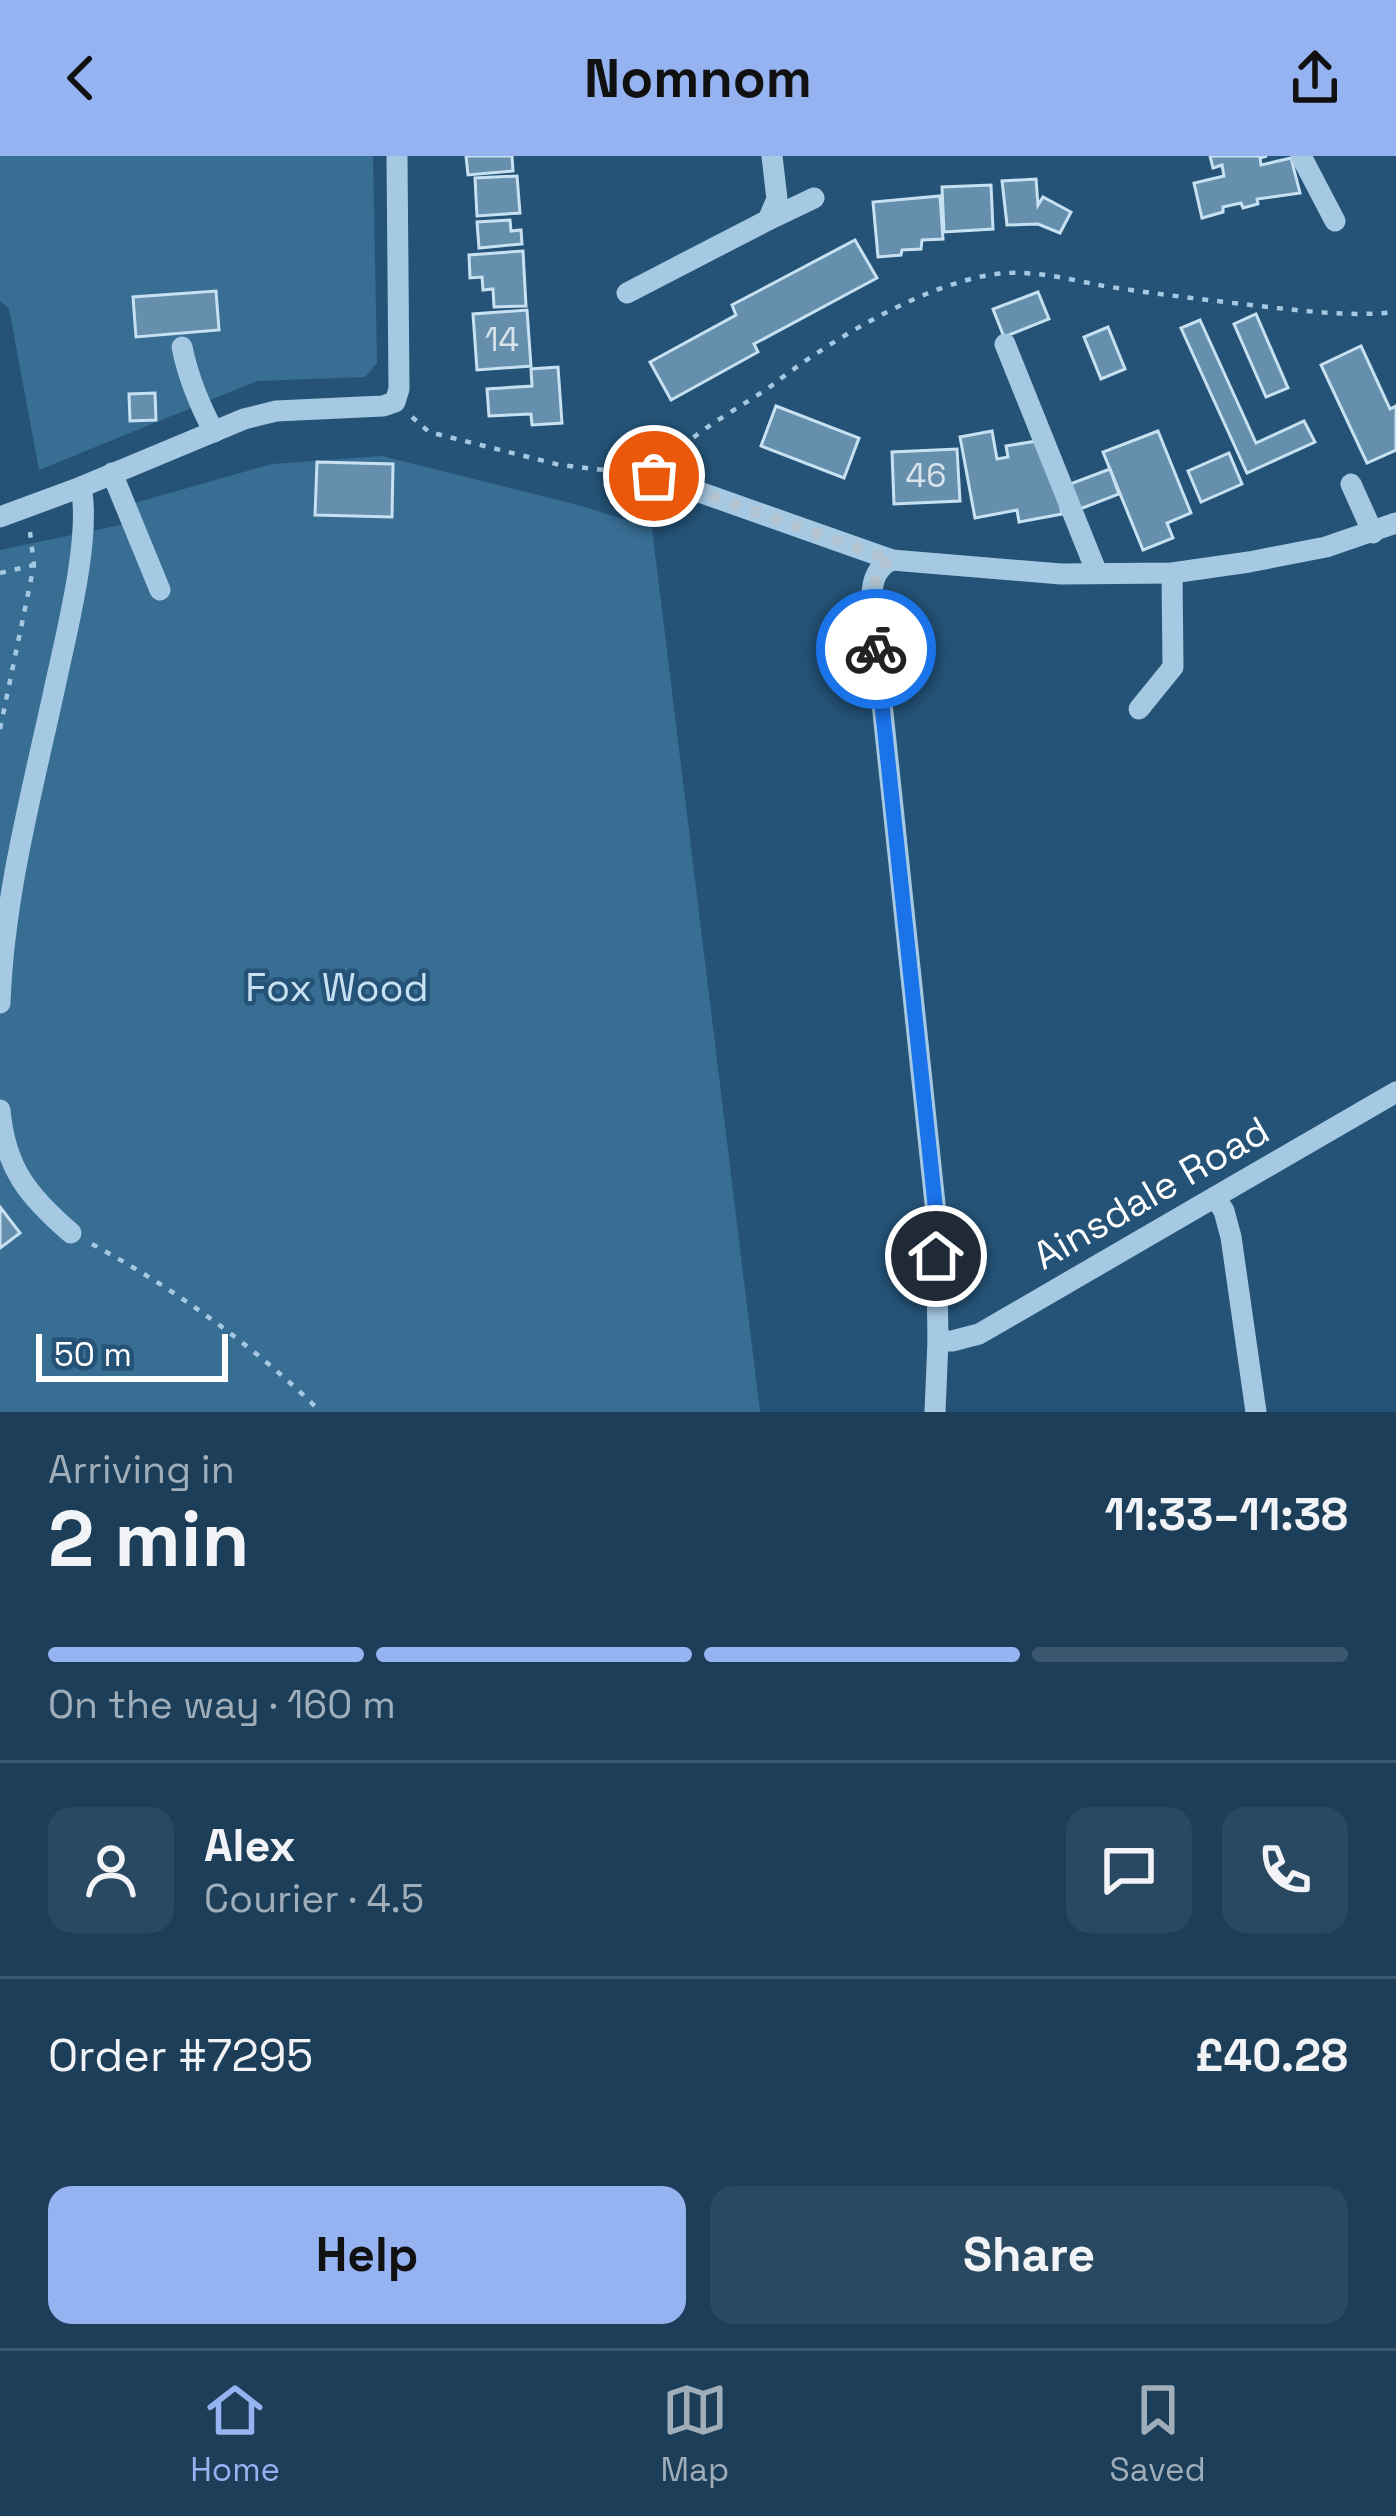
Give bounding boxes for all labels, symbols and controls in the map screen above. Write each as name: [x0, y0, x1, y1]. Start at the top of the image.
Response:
text: Nomnom: [584, 44, 812, 113]
icon: back: [48, 45, 114, 111]
icon: share: [1282, 45, 1348, 111]
house number: 14: [485, 319, 519, 361]
pin: [603, 425, 705, 527]
icon: bag: [621, 443, 687, 509]
house number: 46: [906, 455, 946, 497]
courier: [816, 589, 936, 709]
icon: bike: [843, 616, 909, 682]
park label: Fox Wood: [245, 963, 429, 1012]
street label: Ainsdale Road: [1024, 1106, 1278, 1280]
pin: [885, 1205, 987, 1307]
icon: home: [903, 1223, 969, 1289]
scale bar: [36, 1328, 228, 1381]
text: 50 m: [54, 1334, 132, 1376]
text: Arriving in: [48, 1445, 235, 1494]
text: 11:33–11:38: [1104, 1486, 1348, 1543]
text: 2 min: [48, 1489, 250, 1589]
text: On the way · 160 m: [48, 1680, 396, 1729]
button: person: [48, 1807, 174, 1933]
button: chat: [1066, 1807, 1192, 1933]
button: phone: [1222, 1807, 1348, 1933]
text: Alex: [204, 1817, 296, 1874]
text: Courier · 4.5: [204, 1874, 424, 1923]
text: Order #7295: [48, 2027, 313, 2084]
text: £40.28: [1195, 2027, 1348, 2084]
button: Help: [48, 2186, 686, 2324]
button: Share: [710, 2186, 1348, 2324]
tab: Home: [190, 2377, 280, 2491]
tab: Map: [660, 2377, 729, 2491]
tab: Saved: [1110, 2377, 1206, 2491]

